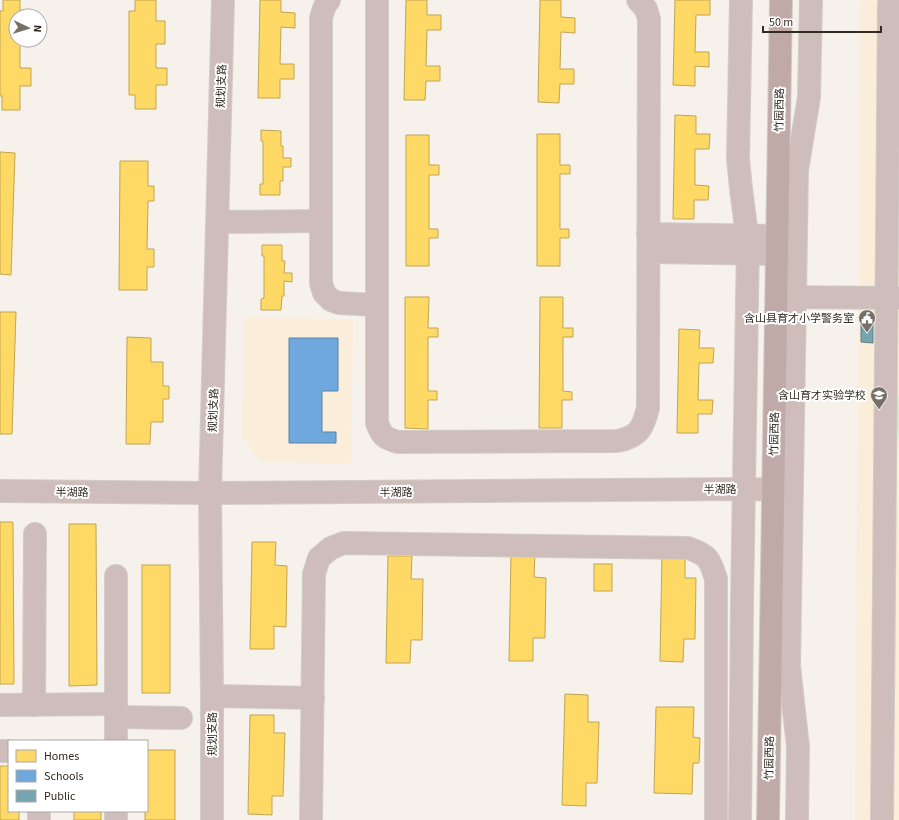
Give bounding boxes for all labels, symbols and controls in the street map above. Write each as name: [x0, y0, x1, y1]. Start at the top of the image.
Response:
north arrow: [8, 8, 48, 48]
scale bar: [763, 8, 881, 34]
text: 50 m: [769, 14, 793, 31]
text: N: [30, 24, 45, 33]
street label: 规划支路: [213, 64, 230, 108]
street label: 竹园西路: [772, 88, 787, 132]
public building icon: 含山县育才小学警务室: [857, 308, 877, 333]
place label: 含山县育才小学警务室: [744, 311, 854, 326]
school or university icon: 含山育才实验学校: [869, 385, 889, 410]
street label: 规划支路: [205, 388, 222, 432]
place label: 含山育才实验学校: [778, 388, 866, 403]
street label: 竹园西路: [767, 412, 782, 456]
street label: 半湖路: [704, 482, 737, 497]
street label: 半湖路: [55, 485, 89, 500]
street label: 半湖路: [380, 485, 413, 500]
street label: 规划支路: [205, 712, 220, 756]
street label: 竹园西路: [762, 736, 777, 780]
legend: [8, 740, 148, 812]
text: Homes: [44, 748, 79, 765]
text: Schools: [44, 768, 84, 785]
text: Public: [44, 788, 76, 805]

